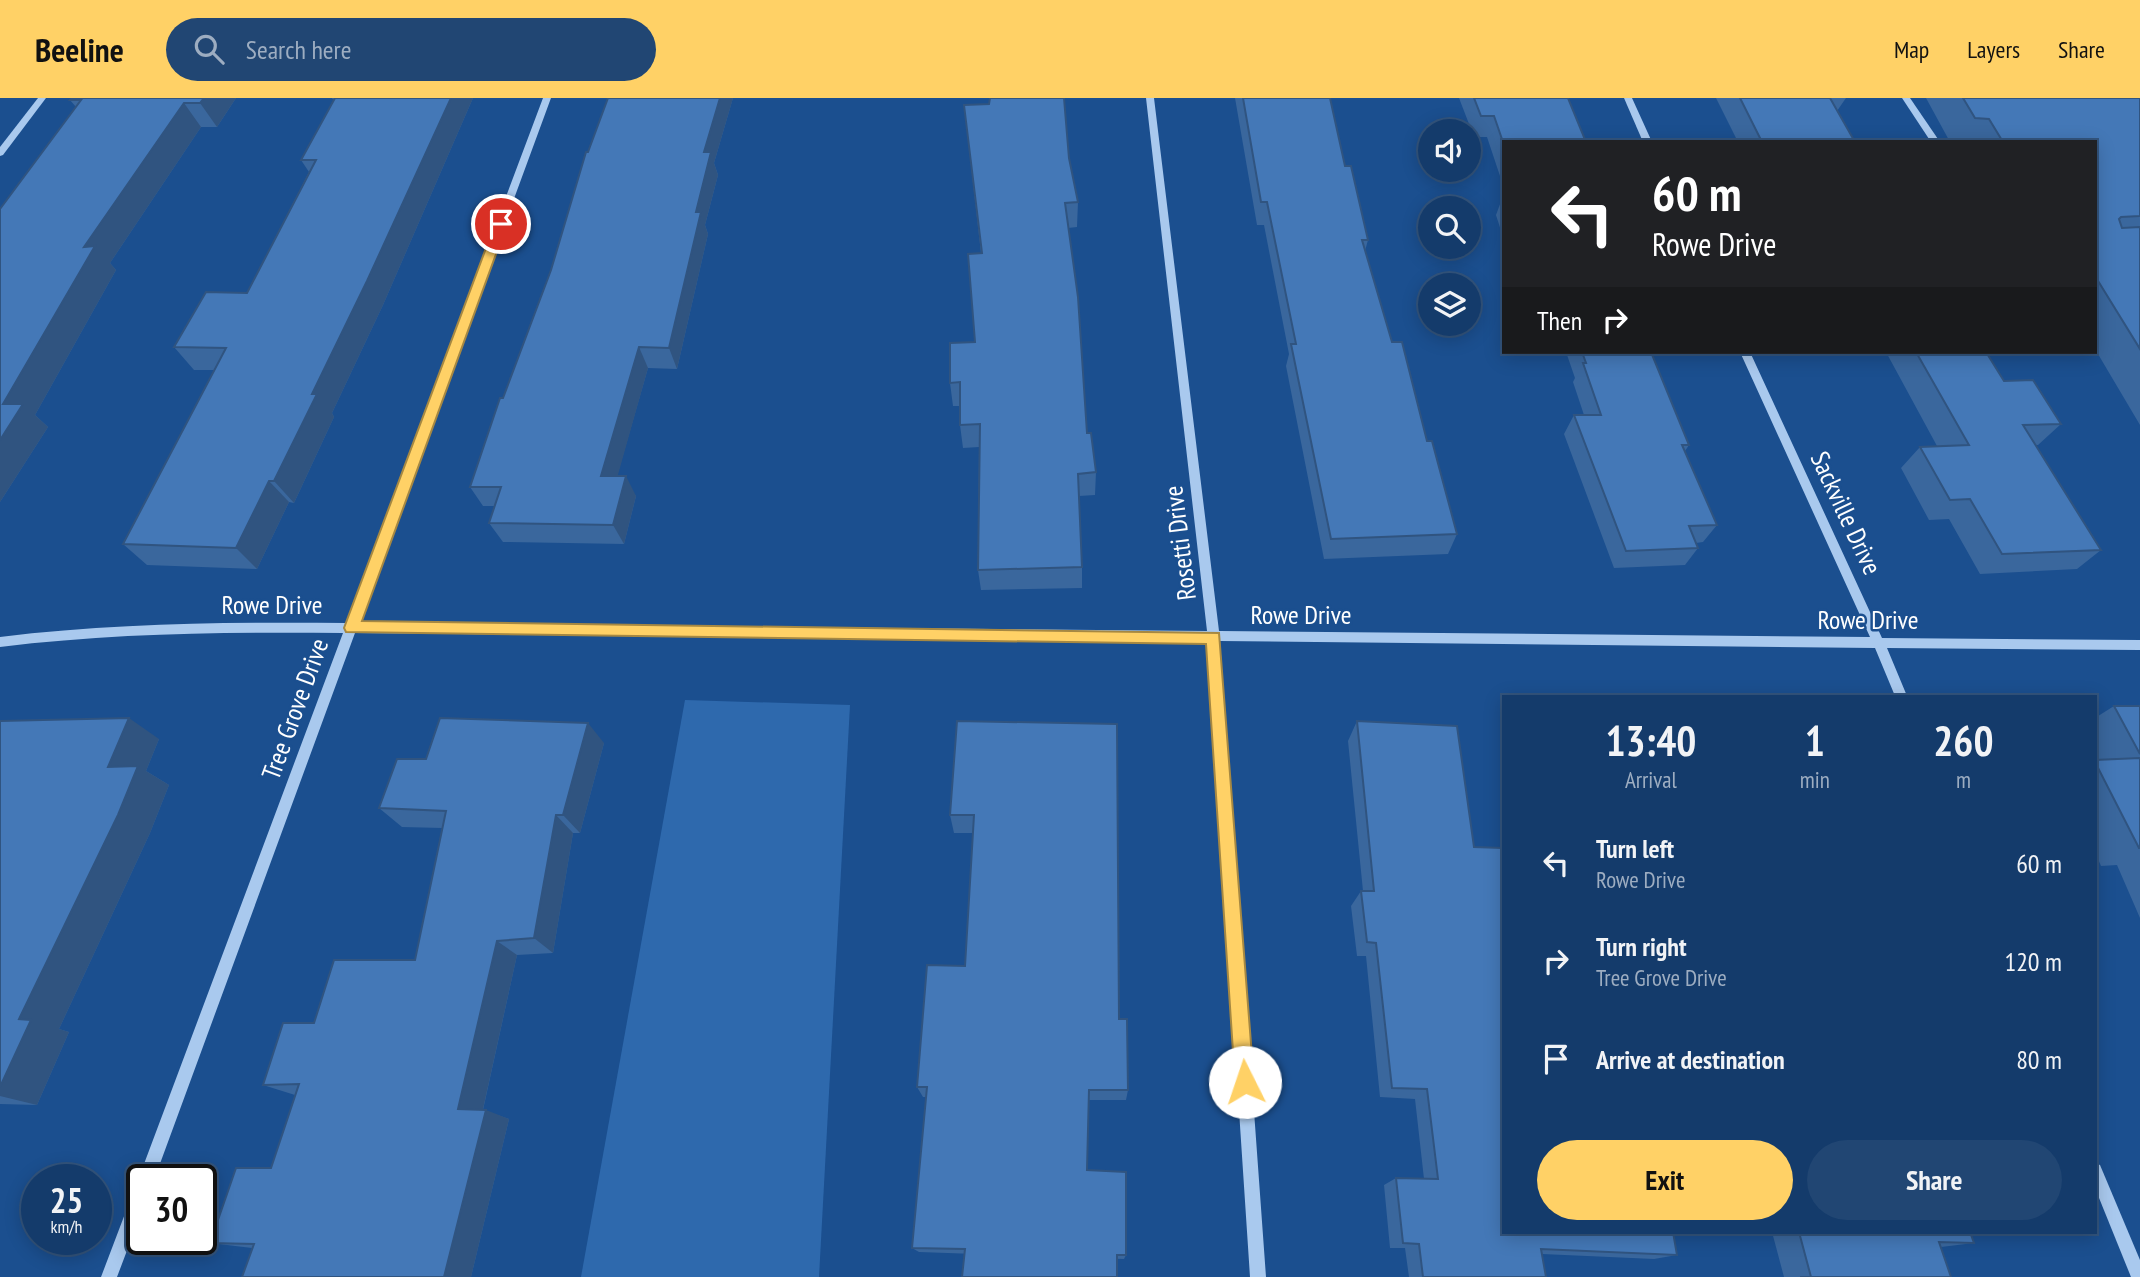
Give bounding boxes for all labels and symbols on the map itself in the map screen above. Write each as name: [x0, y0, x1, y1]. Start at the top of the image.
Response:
pin: [471, 194, 531, 254]
street label: Sackville Drive: [1804, 446, 1889, 580]
street label: Rosetti Drive: [1156, 484, 1203, 602]
street label: Rowe Drive: [221, 588, 323, 621]
street label: Rowe Drive: [1250, 598, 1352, 631]
street label: Rowe Drive: [1817, 603, 1919, 636]
street label: Tree Grove Drive: [254, 634, 335, 784]
position arrow: [1208, 1045, 1282, 1119]
speed limit sign: 30: [126, 1164, 217, 1255]

